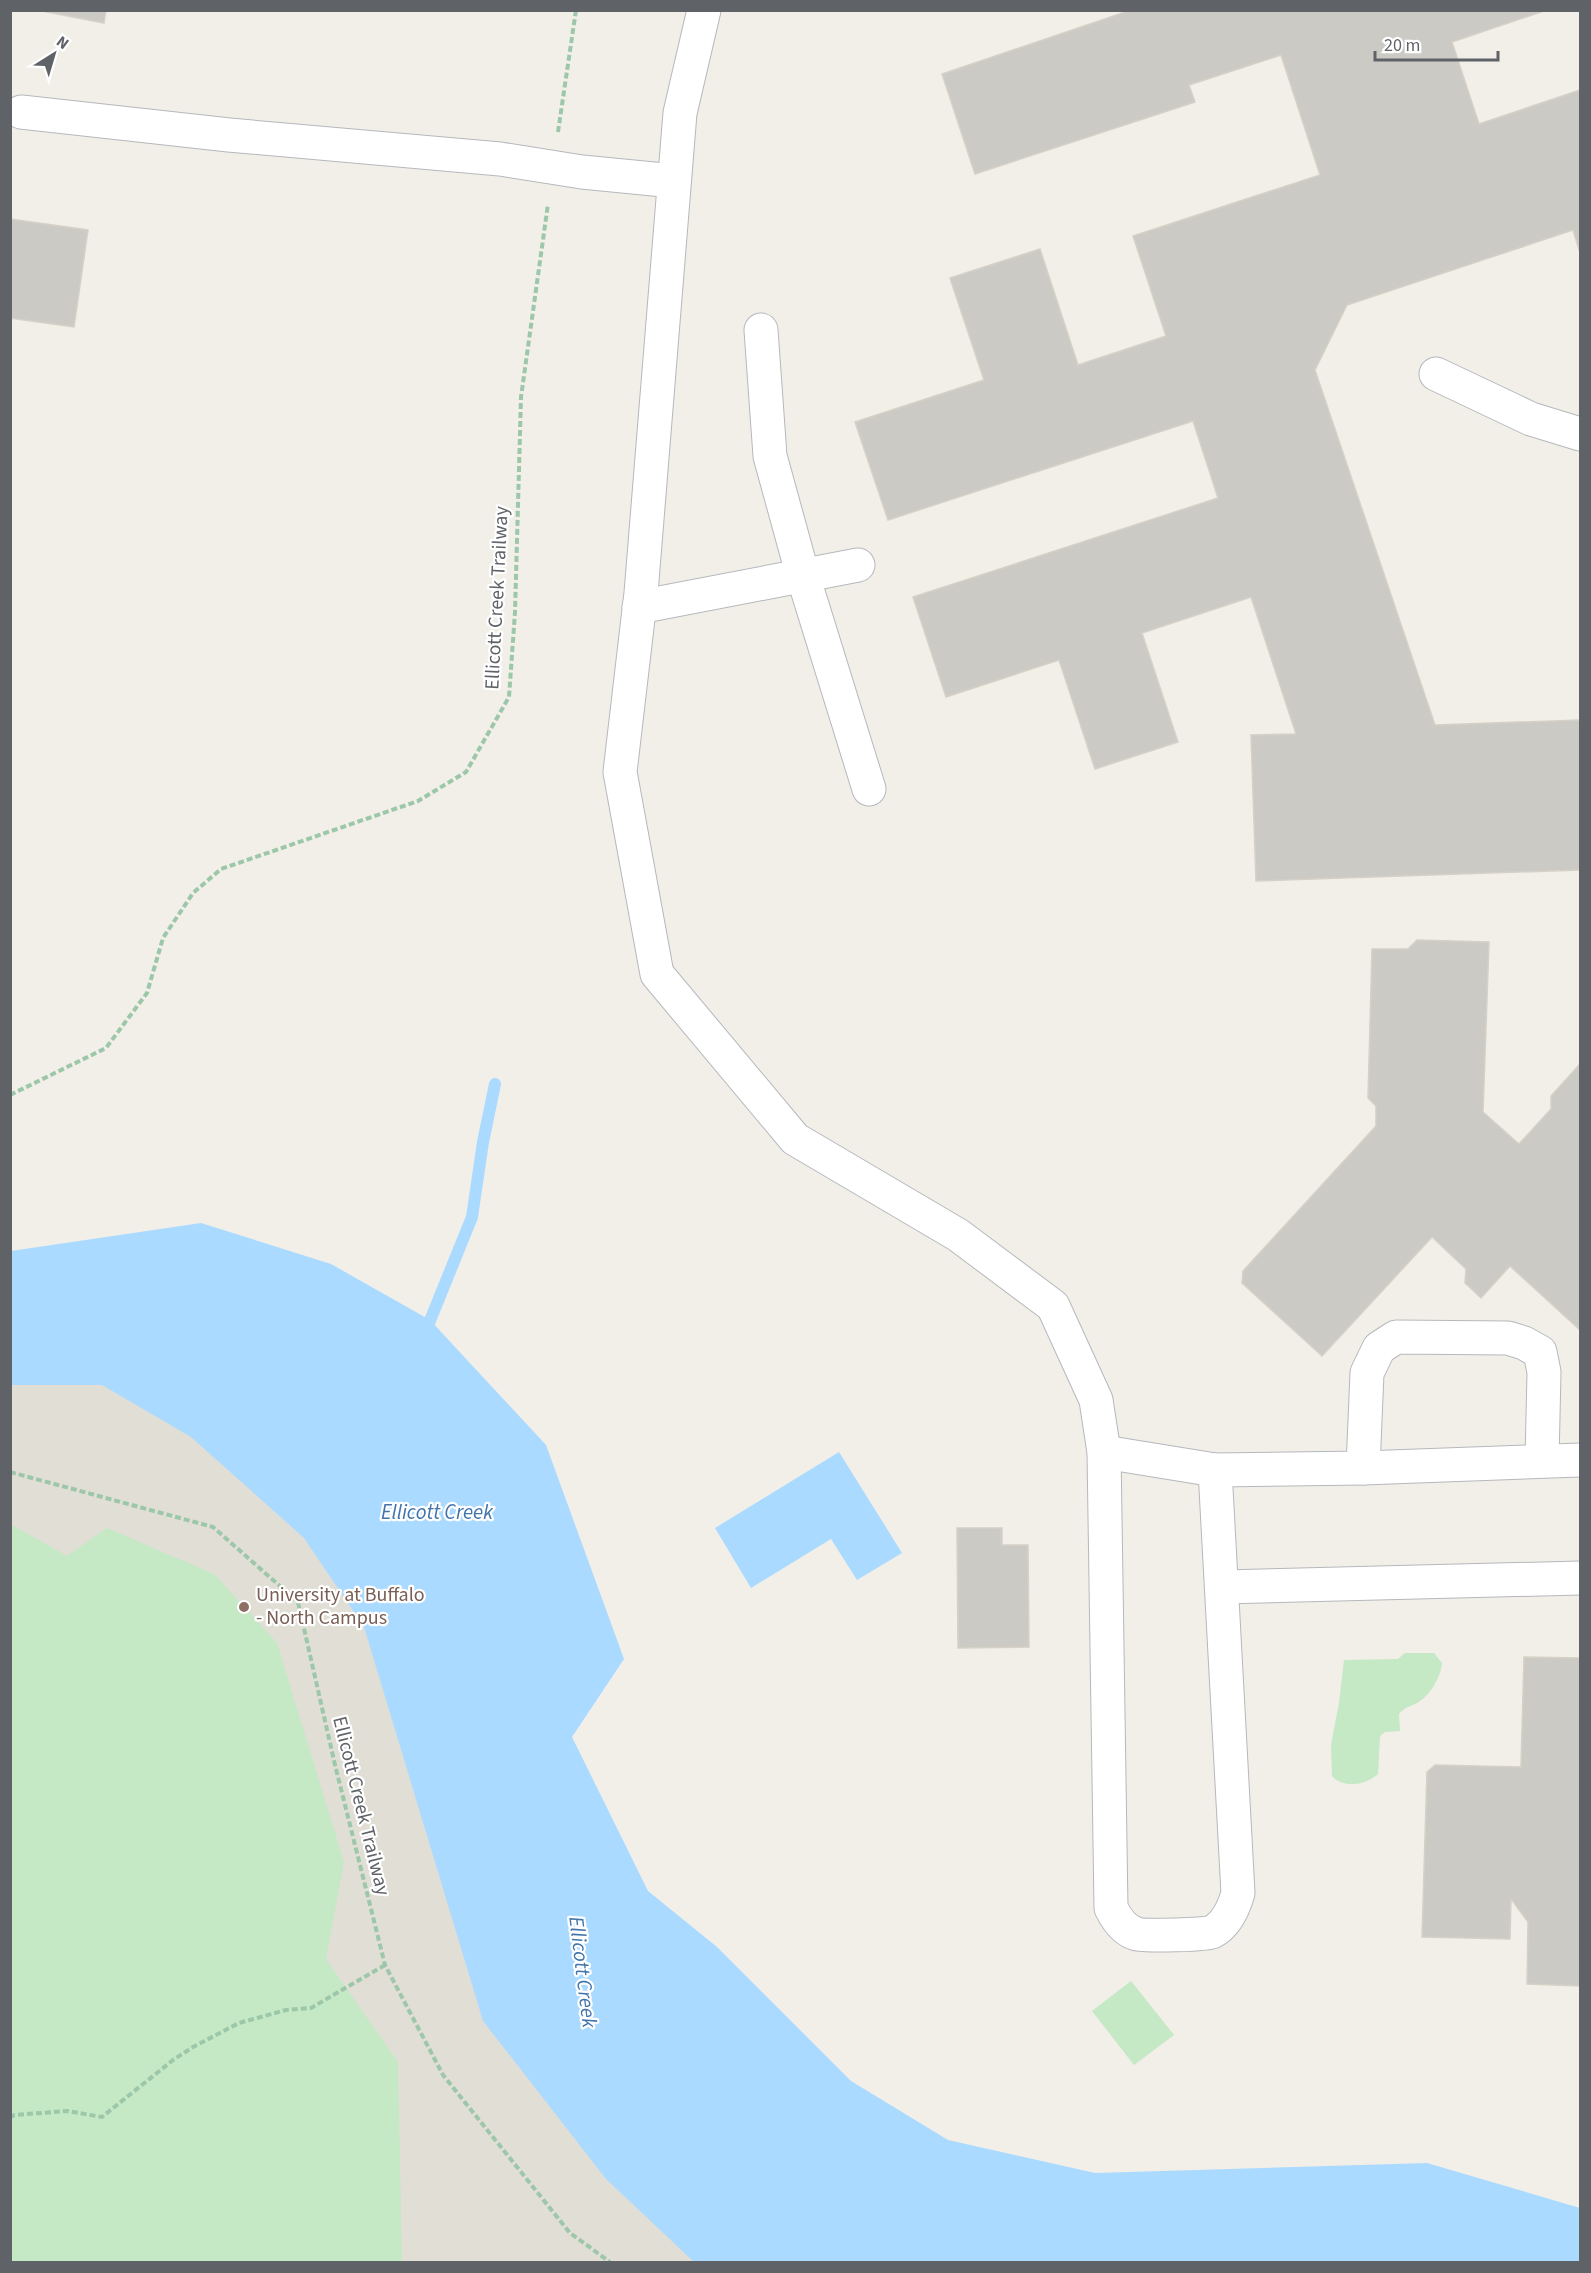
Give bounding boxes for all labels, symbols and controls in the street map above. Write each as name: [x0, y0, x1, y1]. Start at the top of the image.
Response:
north arrow: [24, 24, 84, 84]
scale bar: [1375, 24, 1498, 62]
text: N: [52, 31, 73, 55]
text: 20 m: [1384, 33, 1420, 58]
street label: Ellicott Creek Trailway: [478, 505, 516, 691]
water label: Ellicott Creek: [381, 1497, 494, 1527]
place label: University at Buffalo - North Campus: [256, 1581, 425, 1632]
marker: University at Buffalo - North Campus: [237, 1600, 251, 1614]
street label: Ellicott Creek Trailway: [325, 1713, 397, 1899]
water label: Ellicott Creek: [561, 1915, 605, 2030]

